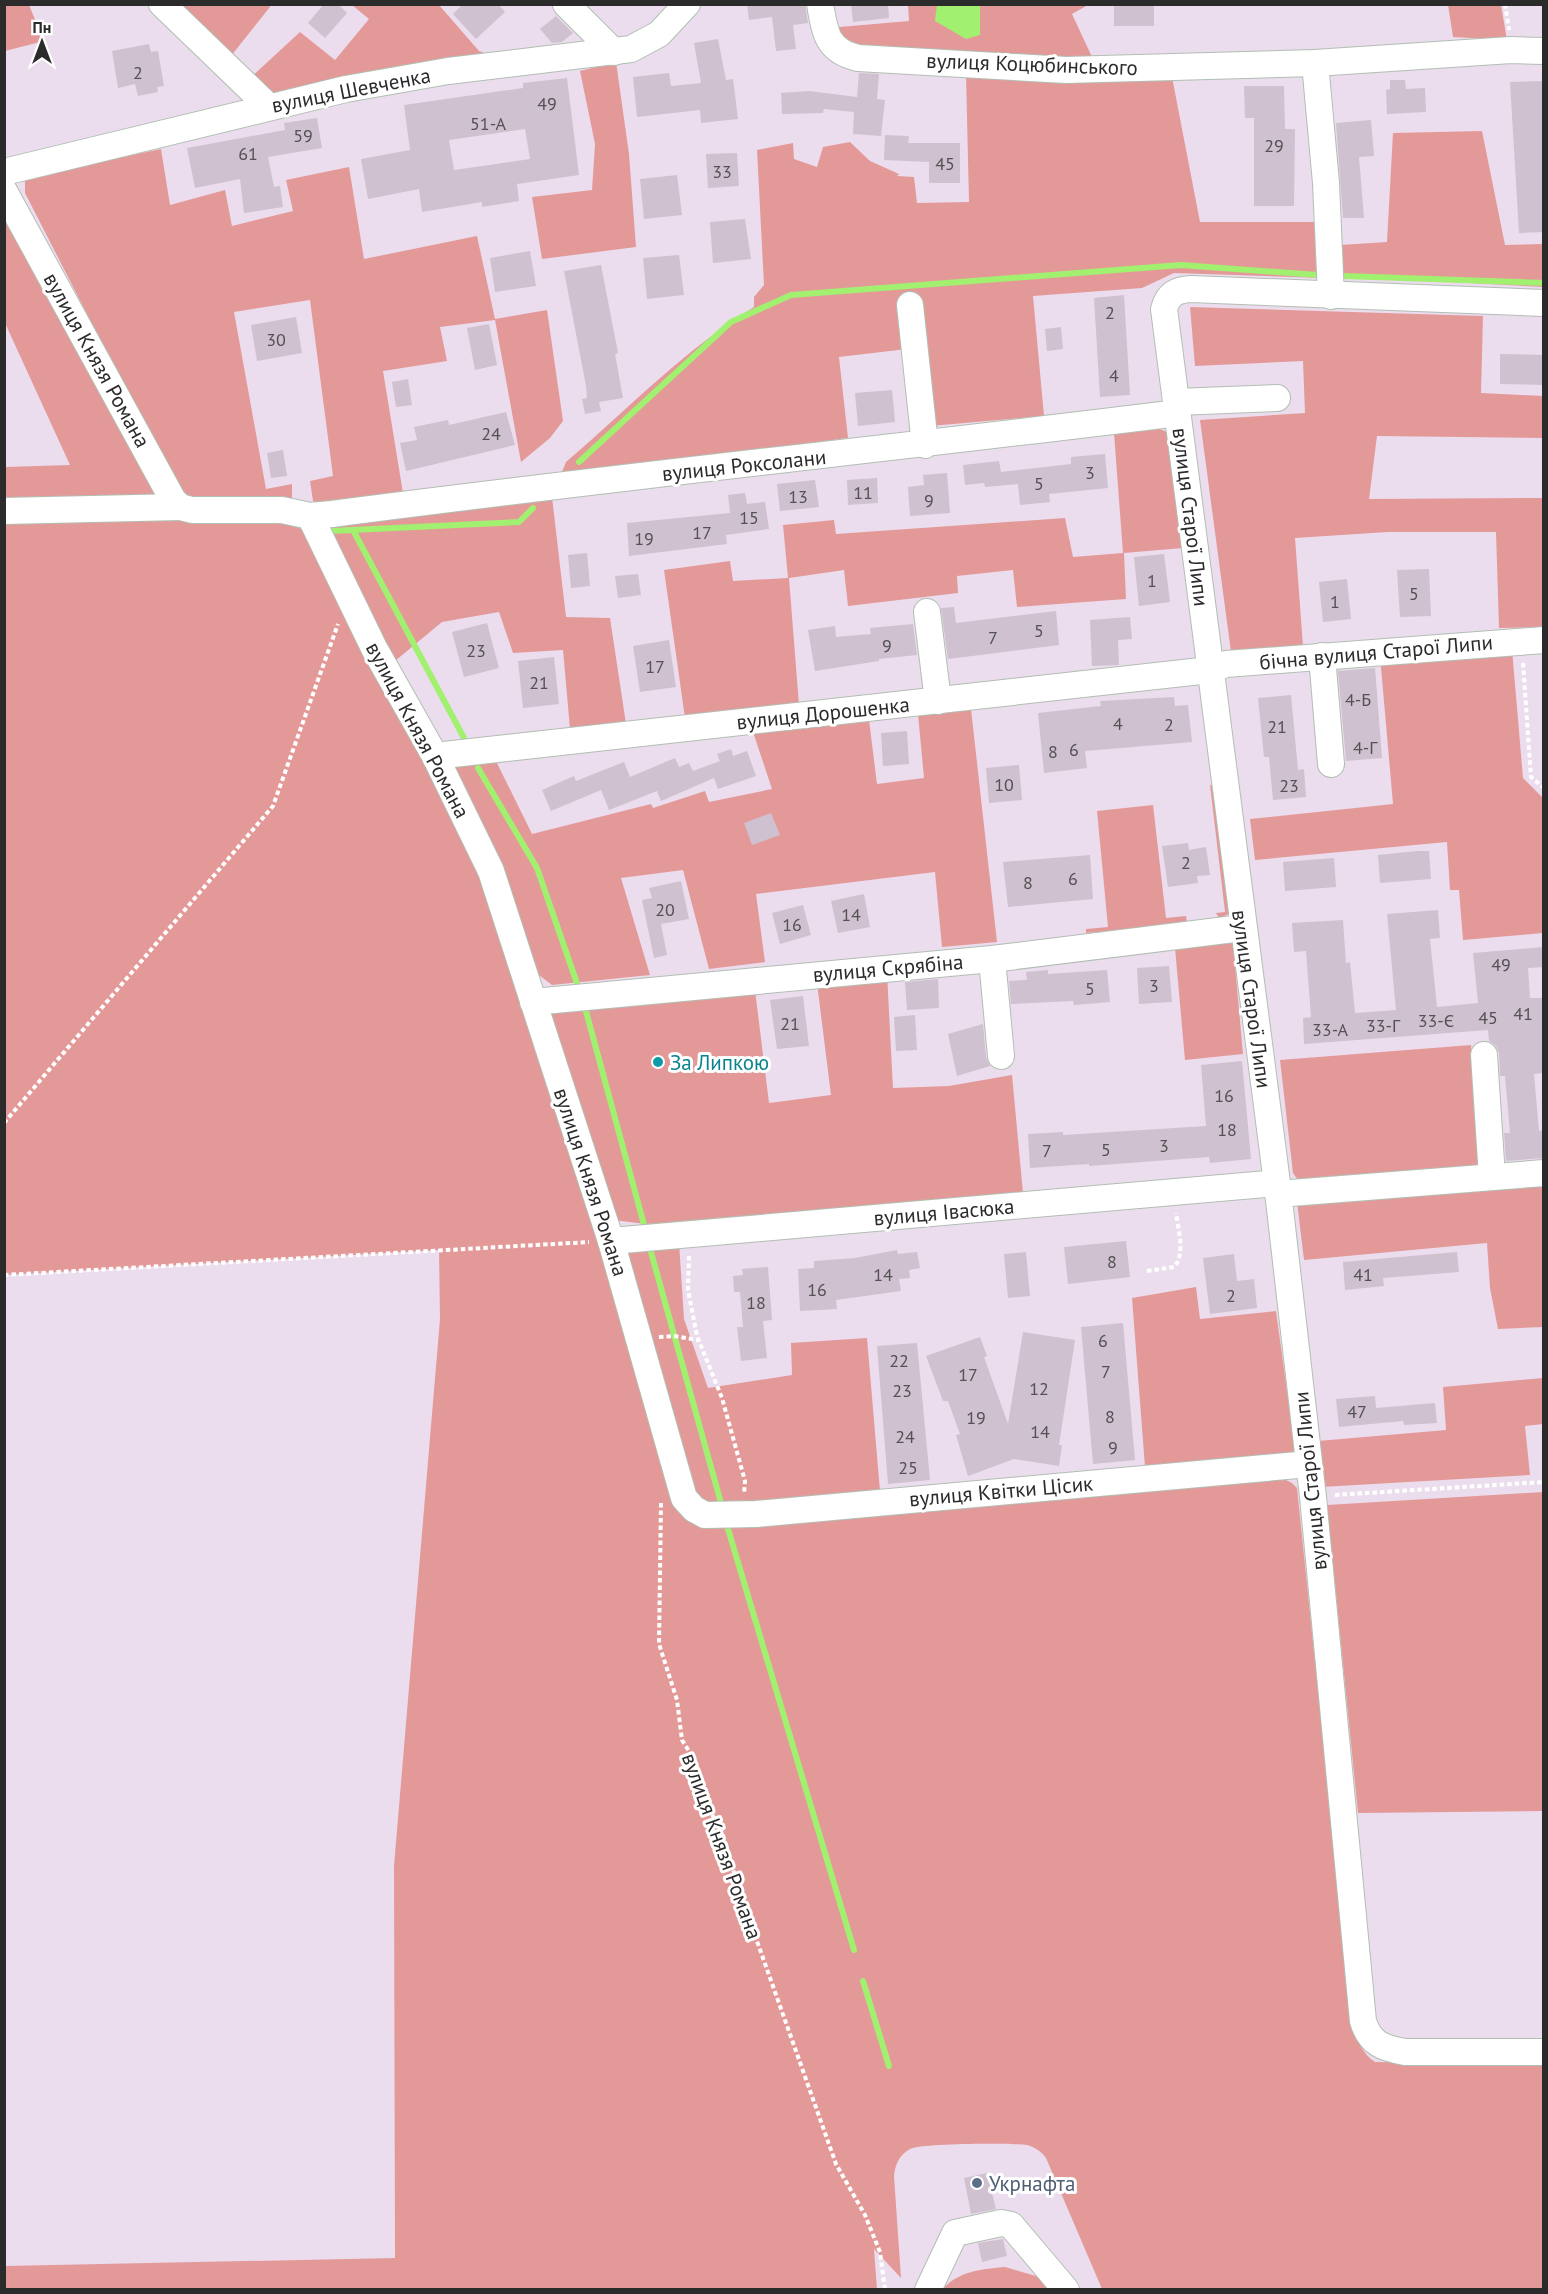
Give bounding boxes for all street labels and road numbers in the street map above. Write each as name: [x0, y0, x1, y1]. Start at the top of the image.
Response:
street label: вулиця Коцюбинського: [926, 47, 1138, 81]
street label: вулиця Шевченка: [269, 61, 433, 119]
street label: вулиця Князя Романа: [38, 268, 156, 452]
street label: вулиця Старої Липи: [1167, 426, 1215, 608]
street label: вулиця Роксолани: [661, 443, 827, 487]
street label: бічна вулиця Старої Липи: [1258, 628, 1494, 676]
street label: вулиця Князя Романа: [360, 637, 476, 823]
street label: вулиця Дорошенка: [735, 690, 911, 736]
street label: вулиця Старої Липи: [1226, 908, 1278, 1090]
street label: вулиця Скрябіна: [812, 948, 964, 988]
street label: вулиця Князя Романа: [548, 1085, 634, 1279]
street label: вулиця Івасюка: [873, 1192, 1015, 1232]
street label: вулиця Старої Липи: [1287, 1390, 1333, 1572]
street label: вулиця Квітки Цісик: [908, 1470, 1094, 1512]
street label: вулиця Князя Романа: [676, 1749, 768, 1943]

